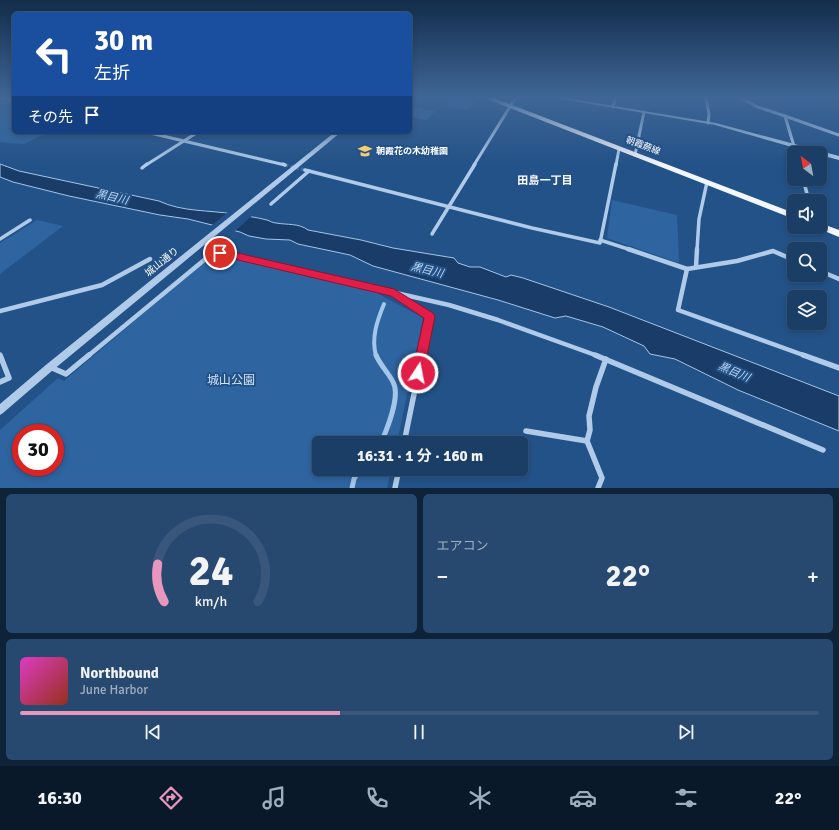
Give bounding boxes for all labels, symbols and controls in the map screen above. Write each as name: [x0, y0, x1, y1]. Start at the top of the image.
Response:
text: 30 m: [94, 24, 153, 58]
icon: left: [28, 28, 80, 80]
text: 左折: [94, 62, 130, 84]
icon: arrive: [81, 104, 103, 126]
text: その先: [28, 108, 73, 126]
street label: 朝霞蕨線: [624, 134, 663, 158]
school or university icon: 朝霞花の木幼稚園: [357, 143, 373, 159]
place label: 朝霞花の木幼稚園: [376, 146, 448, 157]
north arrow: [787, 146, 827, 186]
map controls: [787, 146, 827, 330]
district label: 田島一丁目: [518, 174, 573, 187]
water label: 黒目川: [94, 187, 131, 207]
button: sound: [787, 194, 827, 234]
pin: [203, 236, 237, 270]
icon: arrive: [209, 242, 231, 264]
button: search: [787, 242, 827, 282]
street label: 城山通り: [143, 245, 181, 279]
water label: 黒目川: [409, 260, 446, 281]
button: layers: [787, 290, 827, 330]
position arrow: [397, 352, 439, 394]
water label: 黒目川: [716, 360, 753, 385]
park label: 城山公園: [207, 373, 255, 388]
speed limit sign: 30: [12, 424, 64, 476]
text: 16:31 · 1 分 · 160 m: [357, 447, 483, 465]
text: エアコン: [437, 538, 489, 554]
text: 24: [189, 545, 234, 596]
text: 22°: [606, 558, 650, 595]
text: −: [437, 563, 448, 590]
text: +: [807, 563, 819, 590]
text: km/h: [195, 592, 227, 609]
text: Northbound: [80, 664, 159, 682]
text: June Harbor: [80, 682, 148, 698]
icon: previous: [142, 721, 164, 743]
icon: pause: [408, 721, 430, 743]
icon: next: [675, 721, 697, 743]
icon: directions: [157, 784, 185, 812]
icon: music: [260, 784, 288, 812]
icon: phone: [363, 784, 391, 812]
icon: climate: [466, 784, 494, 812]
icon: car: [569, 784, 597, 812]
icon: filters: [672, 784, 700, 812]
text: 16:30: [38, 787, 82, 809]
text: 22°: [775, 787, 801, 809]

